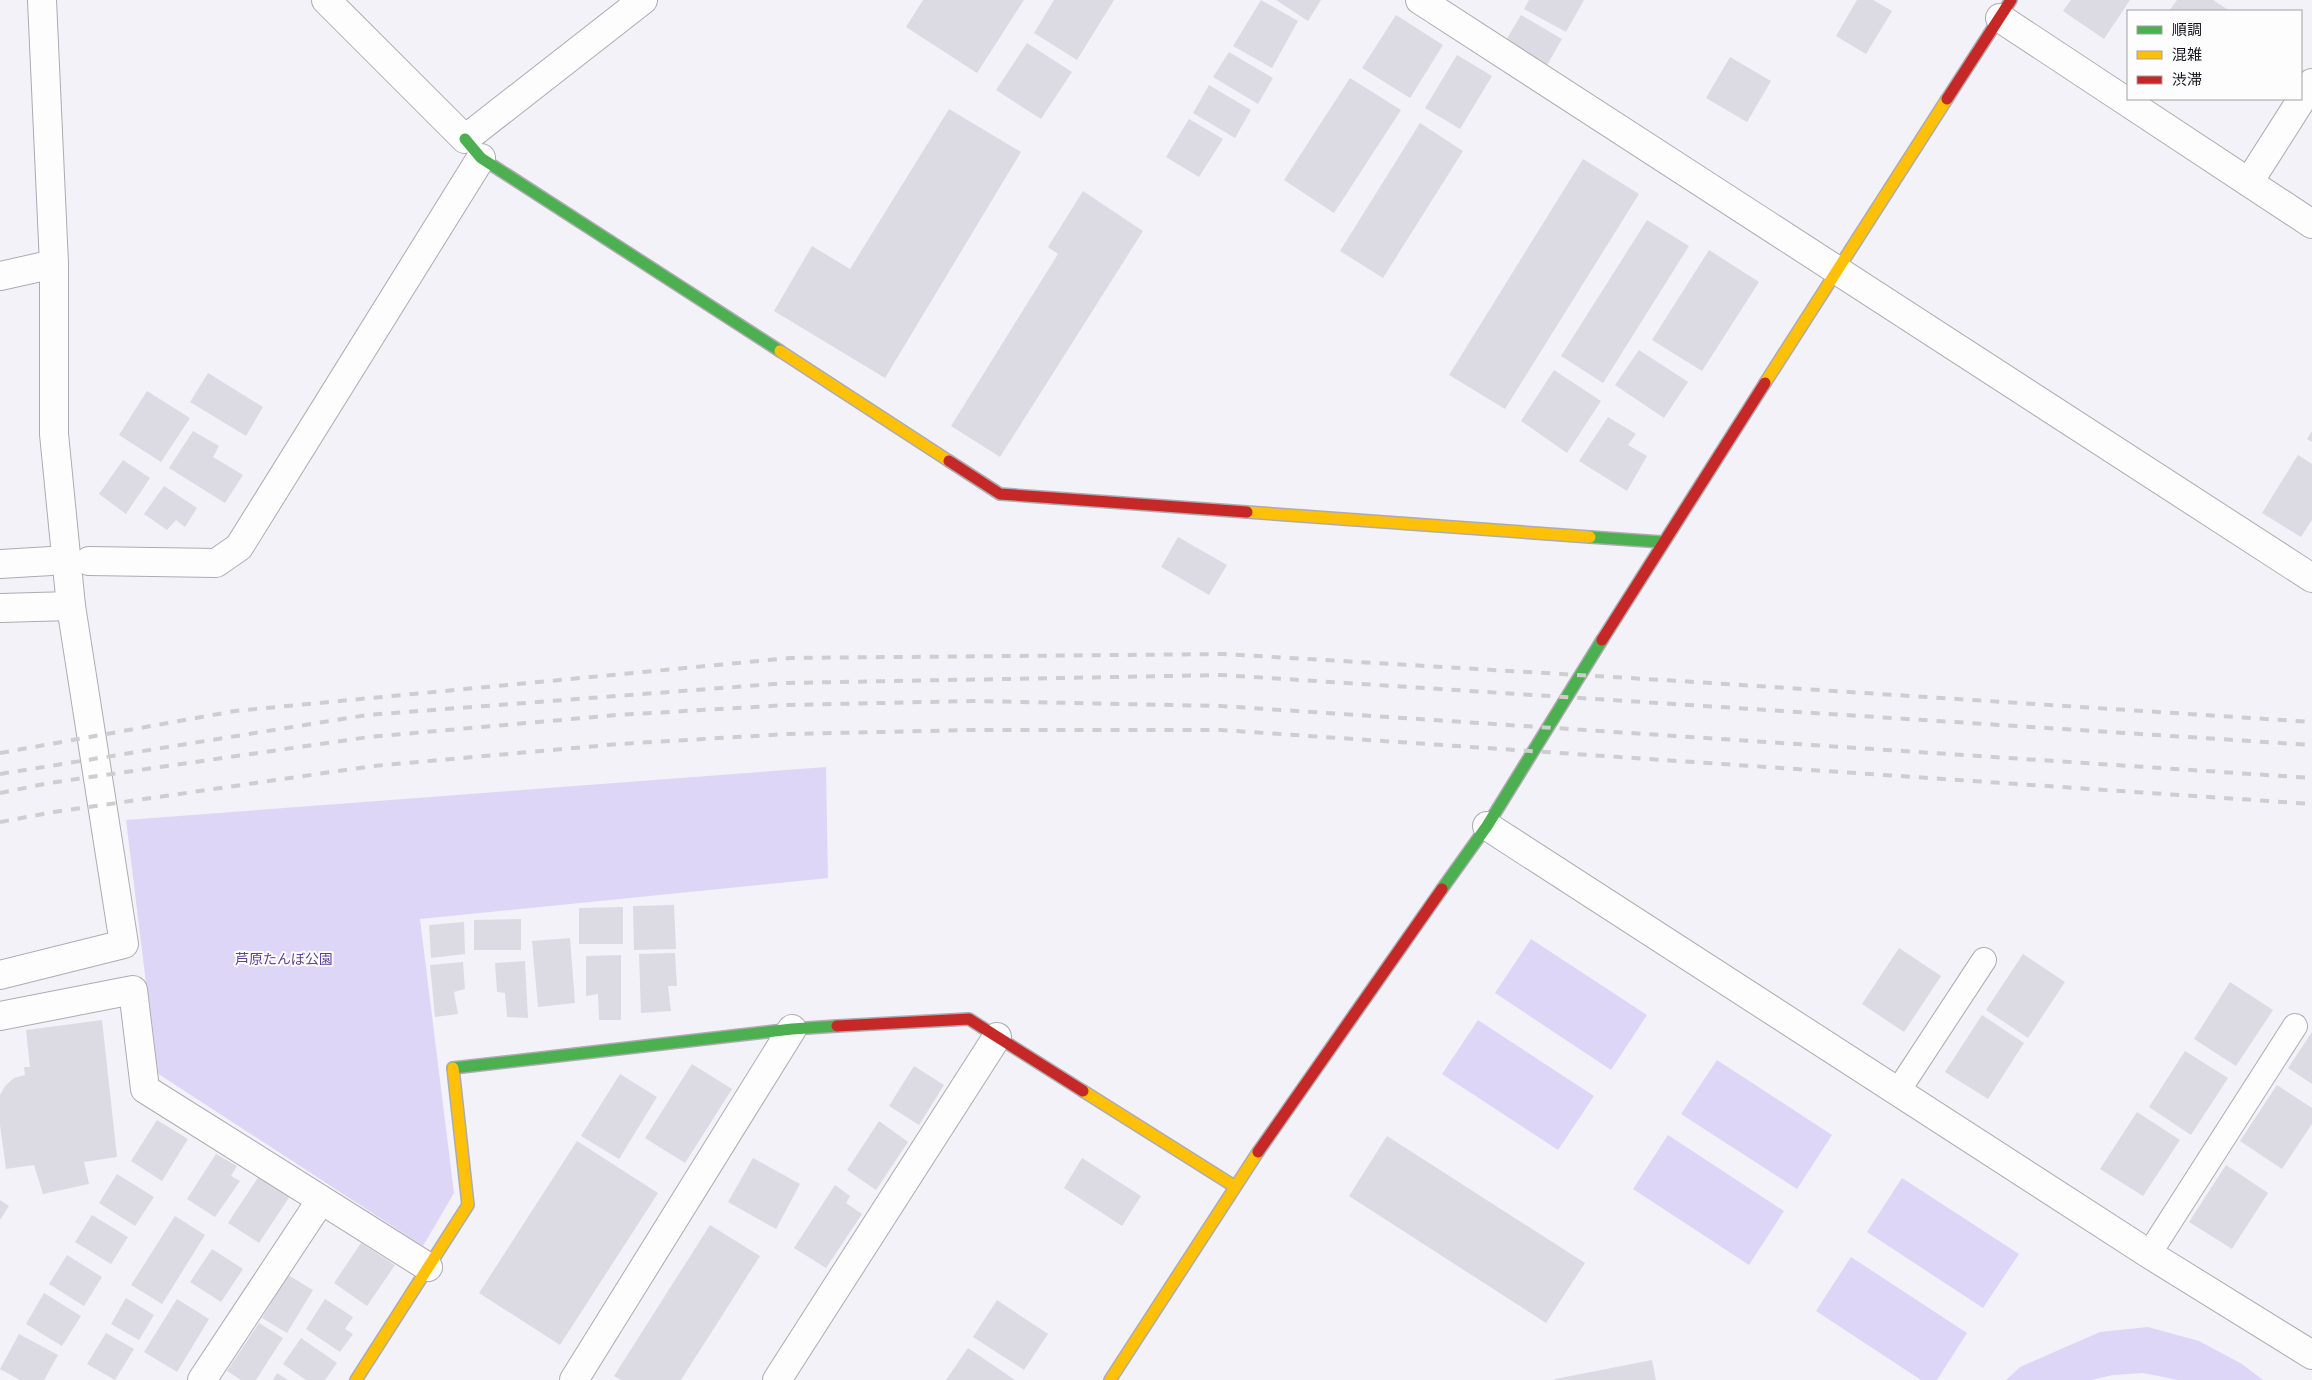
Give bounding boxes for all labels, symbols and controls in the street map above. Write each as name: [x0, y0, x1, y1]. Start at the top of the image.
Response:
legend: [2127, 10, 2302, 100]
text: 順調: [2172, 20, 2202, 38]
text: 混雑: [2172, 45, 2202, 63]
text: 渋滞: [2172, 70, 2202, 88]
park label: 芦原たんぼ公園: [235, 950, 333, 967]

